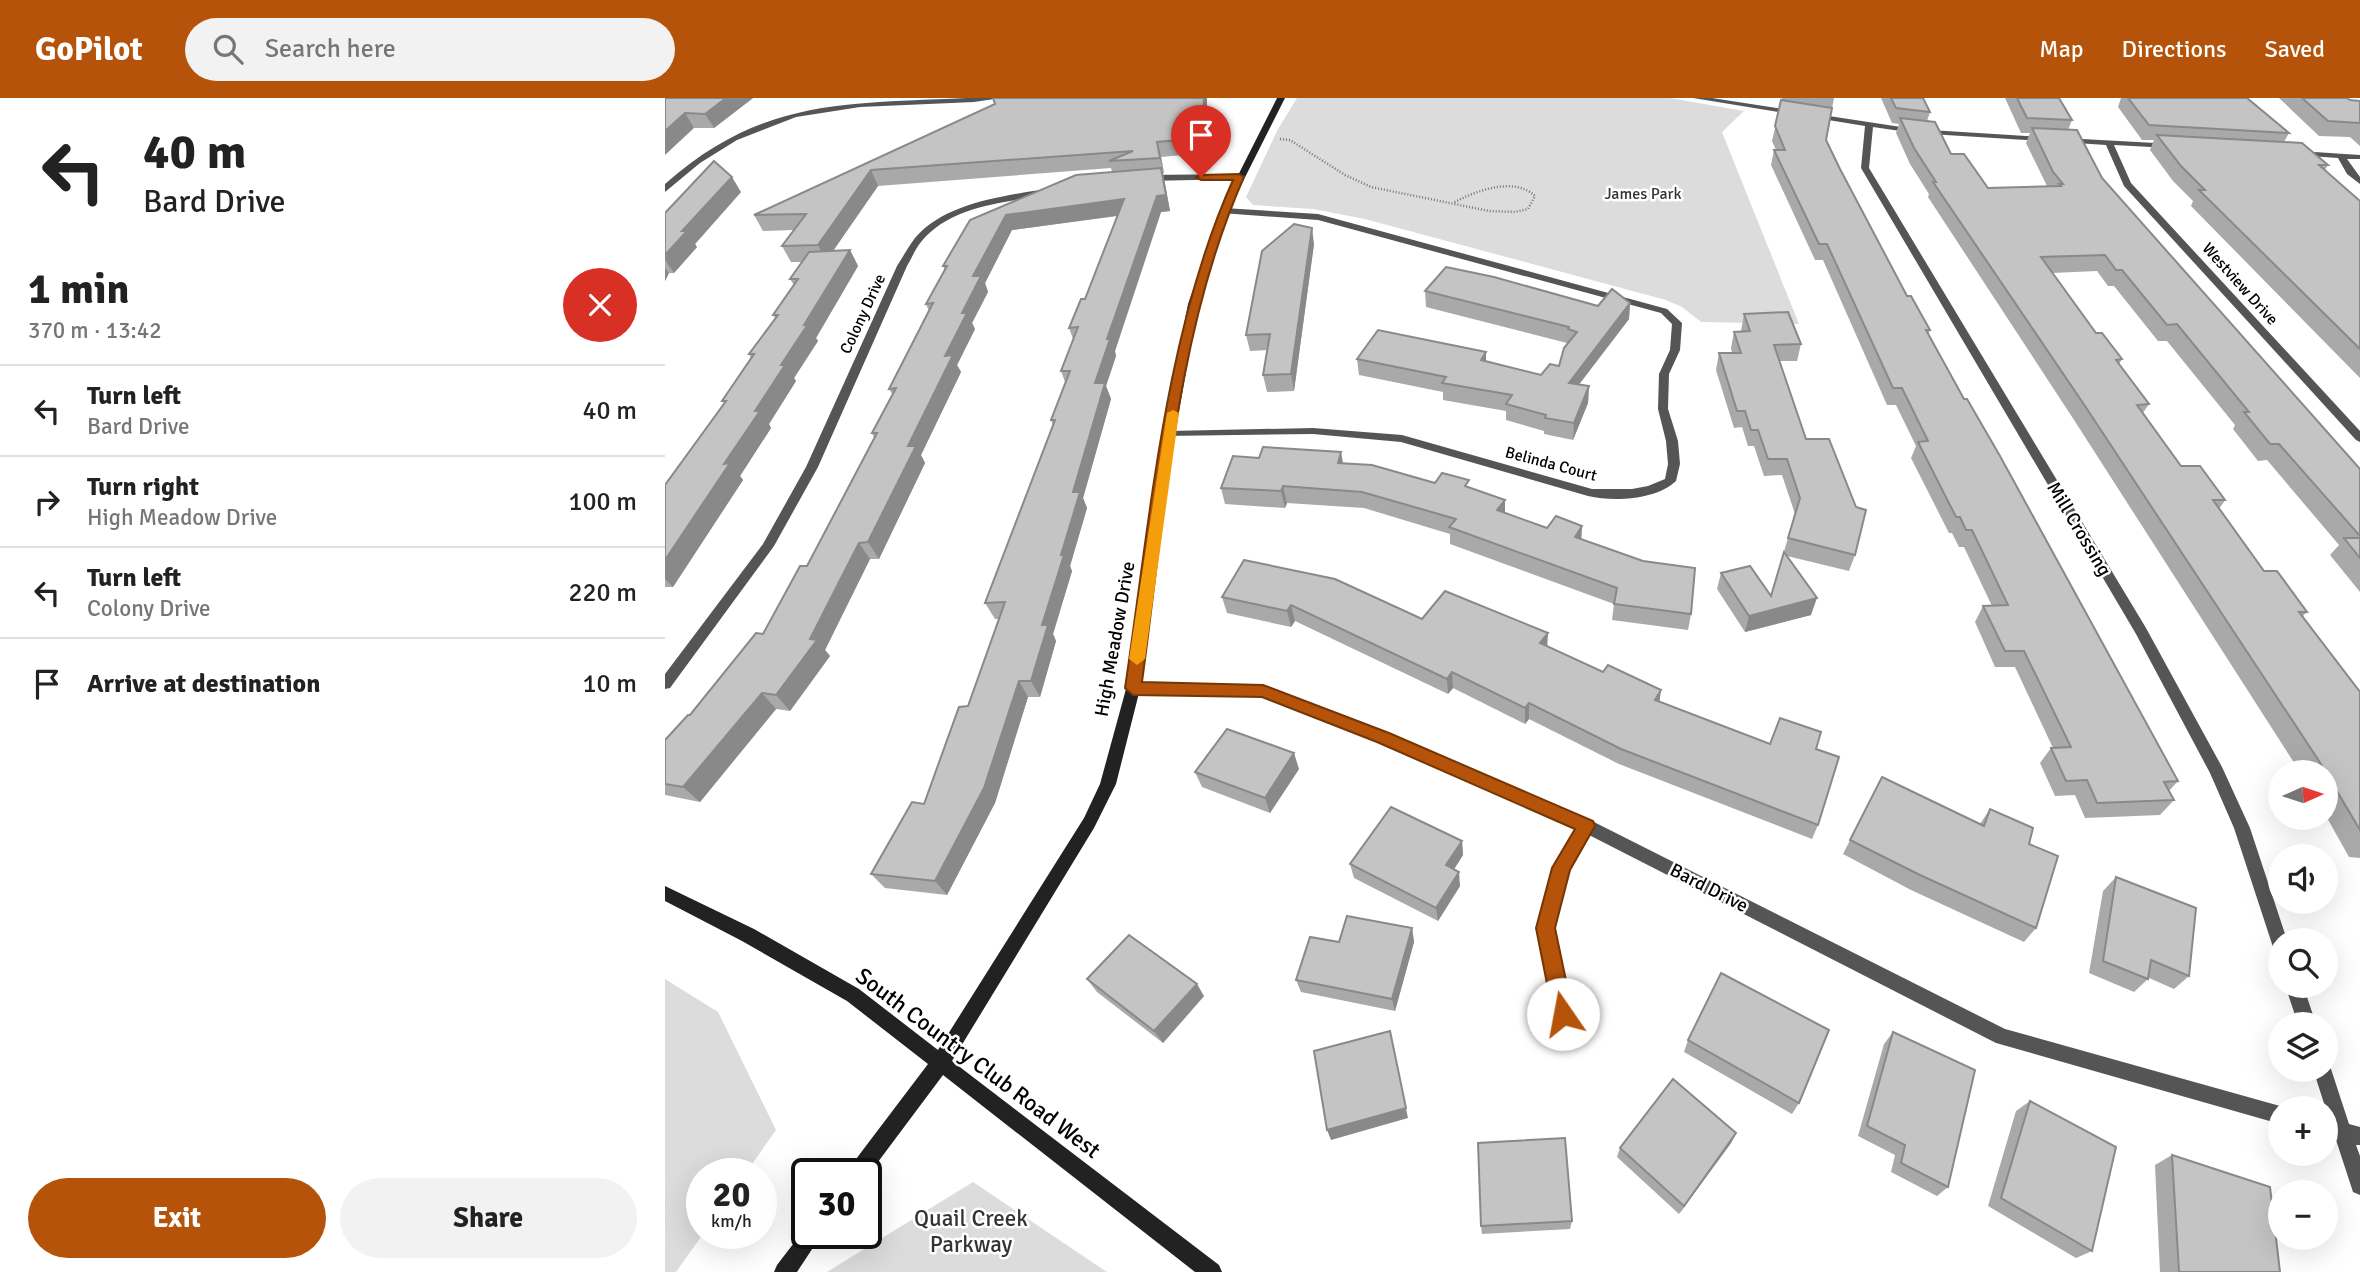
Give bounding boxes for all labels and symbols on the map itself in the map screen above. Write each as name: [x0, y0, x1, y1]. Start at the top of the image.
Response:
pin: [1171, 105, 1231, 177]
park label: James Park: [1605, 184, 1681, 204]
street label: Westview Drive: [2198, 239, 2282, 329]
street label: Colony Drive: [836, 271, 890, 357]
street label: Belinda Court: [1503, 442, 1599, 486]
street label: Mill Crossing: [2041, 477, 2117, 581]
street label: High Meadow Drive: [1090, 560, 1140, 718]
north arrow: [2268, 760, 2338, 830]
street label: Bard Drive: [1666, 858, 1752, 918]
street label: South Country Club Road West: [850, 961, 1106, 1165]
position arrow: [1526, 977, 1600, 1051]
speed limit sign: 30: [791, 1158, 882, 1249]
park label: Quail Creek Parkway: [914, 1204, 1028, 1259]

